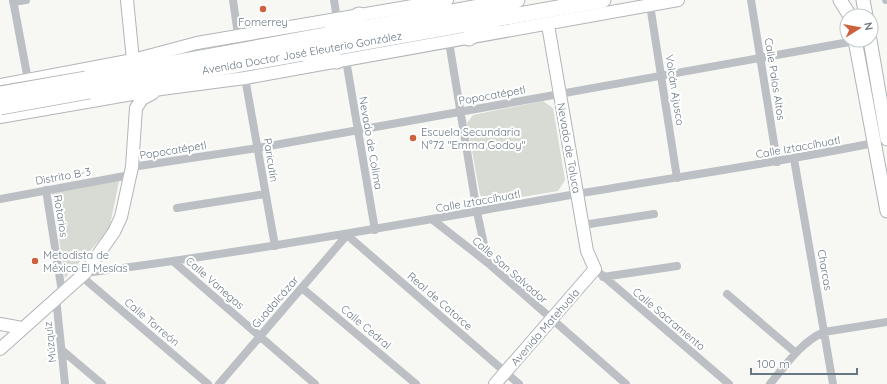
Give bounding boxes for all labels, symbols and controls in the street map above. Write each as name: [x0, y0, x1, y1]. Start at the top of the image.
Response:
marker: Fomerrey: [258, 4, 268, 14]
north arrow: [839, 8, 879, 48]
place label: Fomerrey: [238, 15, 288, 29]
text: N: [861, 21, 876, 31]
street label: Avenida Doctor José Eleuterio González: [201, 28, 403, 78]
street label: Calle Palos Altos: [762, 37, 788, 121]
street label: Volcán Ajusco: [662, 53, 688, 127]
street label: Popocatépetl: [457, 82, 527, 108]
street label: Nevado de Colima: [356, 95, 386, 191]
street label: Nevado de Toluca: [554, 102, 584, 194]
place label: Escuela Secundaria N°72 "Emma Godoy": [421, 125, 526, 152]
marker: Escuela Secundaria N°72 "Emma Godoy": [408, 133, 418, 143]
street label: Calle Iztaccíhuatl: [755, 133, 841, 161]
street label: Paricutín: [261, 137, 281, 183]
street label: Popocatépetl: [138, 138, 208, 162]
street label: Distrito B-3: [34, 164, 92, 188]
street label: Calle Iztaccíhuatl: [435, 187, 521, 215]
street label: Rotarios: [51, 194, 71, 238]
street label: Calle San Salvador: [469, 233, 551, 307]
place label: Metodista de México El Mesías: [43, 248, 128, 275]
street label: Charcas: [814, 248, 836, 292]
street label: Calle Vanegas: [183, 254, 247, 312]
marker: Metodista de México El Mesías: [30, 256, 40, 266]
street label: Real de Catorce: [405, 269, 475, 333]
street label: Guadalcázar: [248, 272, 302, 331]
street label: Avenida Matehuala: [508, 285, 582, 369]
street label: Calle Sacramento: [630, 285, 708, 354]
street label: Calle Torreón: [122, 295, 182, 349]
street label: Calle Cedral: [338, 302, 394, 352]
street label: Múzquiz: [41, 321, 59, 363]
scale bar: [751, 350, 857, 376]
text: 100 m: [757, 356, 790, 371]

